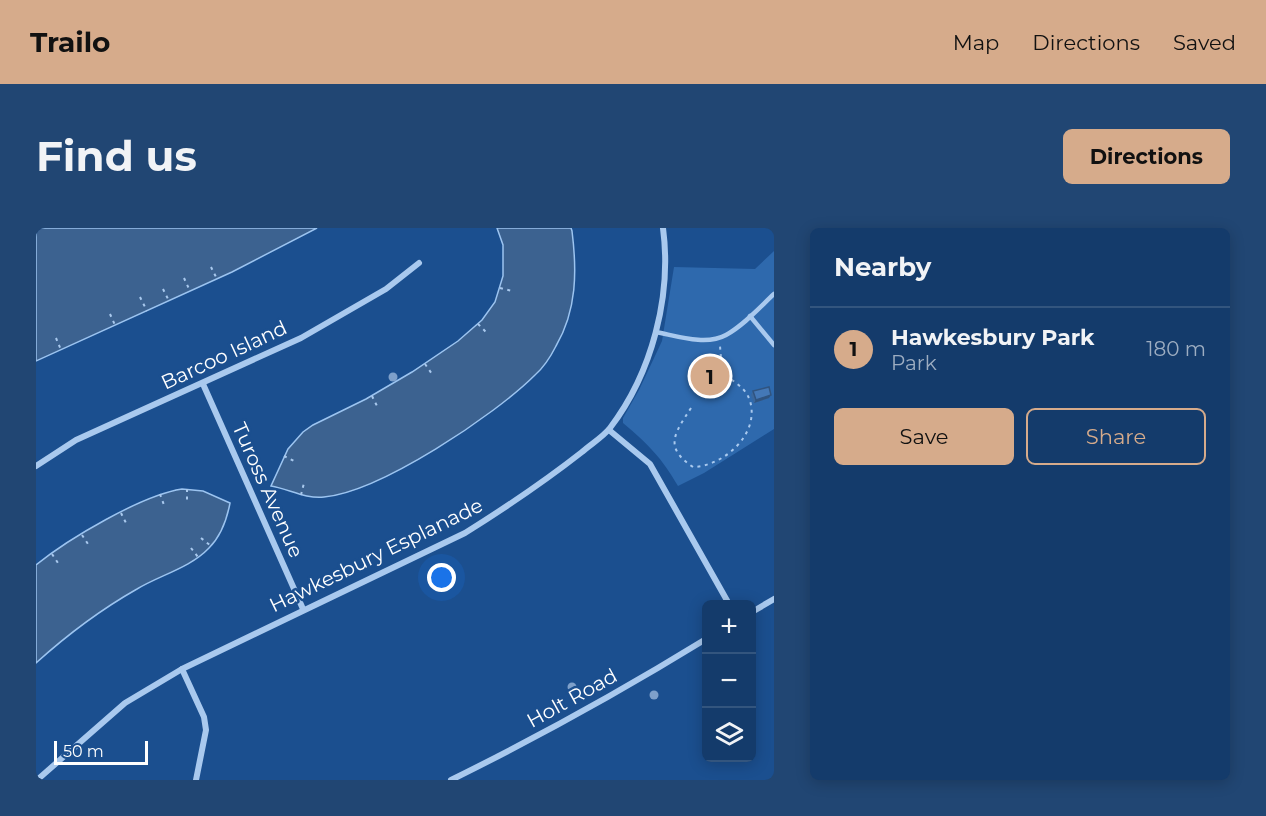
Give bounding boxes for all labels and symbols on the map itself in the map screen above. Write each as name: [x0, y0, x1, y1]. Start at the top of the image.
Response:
street label: Barcoo Island: [157, 315, 291, 395]
pin: 1: [690, 354, 730, 398]
street label: Tuross Avenue: [228, 419, 308, 561]
street label: Hawkesbury Esplanade: [265, 493, 487, 617]
your location: [427, 563, 456, 592]
street label: Holt Road: [523, 663, 621, 733]
scale bar: [54, 738, 148, 766]

